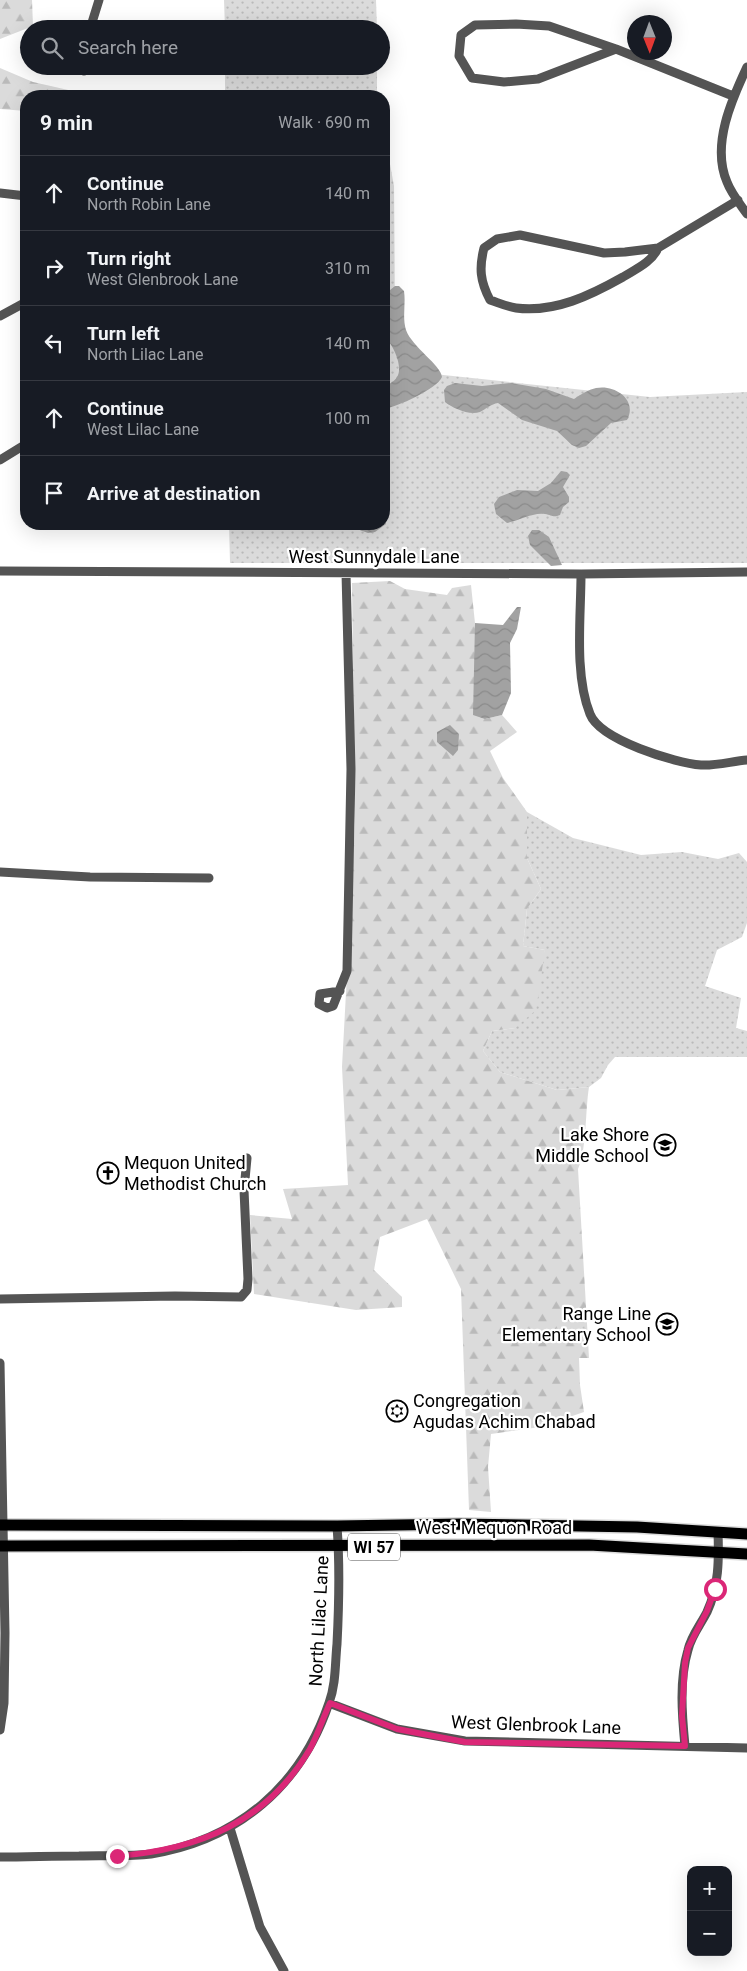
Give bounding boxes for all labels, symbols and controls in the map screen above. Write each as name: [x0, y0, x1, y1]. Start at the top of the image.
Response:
north arrow: [627, 15, 672, 60]
search box: [20, 20, 390, 75]
icon: search: [38, 34, 66, 62]
text: Search here: [78, 36, 178, 59]
text: 9 min: [40, 111, 93, 135]
text: Walk · 690 m: [278, 113, 370, 132]
text: Continue: [87, 172, 164, 195]
icon: ahead: [40, 179, 68, 207]
text: 140 m: [325, 184, 370, 203]
text: North Robin Lane: [87, 195, 211, 214]
text: Turn right: [87, 247, 171, 270]
icon: right: [40, 254, 68, 282]
text: 310 m: [325, 259, 370, 278]
text: West Glenbrook Lane: [87, 270, 238, 289]
text: Turn left: [87, 322, 160, 345]
icon: left: [40, 329, 68, 357]
text: 140 m: [325, 334, 370, 353]
text: North Lilac Lane: [87, 345, 203, 364]
text: Continue: [87, 397, 164, 420]
icon: ahead: [40, 404, 68, 432]
text: 100 m: [325, 409, 370, 428]
text: West Lilac Lane: [87, 420, 199, 439]
icon: arrive: [40, 479, 68, 507]
text: Arrive at destination: [87, 482, 260, 505]
street label: West Sunnydale Lane: [288, 546, 460, 567]
place label: Lake Shore Middle School: [535, 1124, 649, 1166]
school or university icon: Lake Shore Middle School: [653, 1133, 677, 1157]
place label: Mequon United Methodist Church: [124, 1152, 266, 1194]
church icon: Mequon United Methodist Church: [96, 1161, 120, 1185]
place label: Range Line Elementary School: [502, 1303, 651, 1345]
school or university icon: Range Line Elementary School: [655, 1312, 679, 1336]
place label: Congregation Agudas Achim Chabad: [413, 1390, 596, 1432]
synagogue icon: Congregation Agudas Achim Chabad: [385, 1399, 409, 1423]
street label: West Mequon Road: [416, 1517, 572, 1538]
road number: WI 57: [348, 1534, 400, 1560]
street label: North Lilac Lane: [305, 1555, 332, 1687]
route start: [704, 1578, 727, 1601]
street label: West Glenbrook Lane: [451, 1711, 621, 1738]
route end: [106, 1845, 129, 1868]
map controls: [687, 1866, 732, 1956]
button: +: [687, 1866, 732, 1911]
button: −: [687, 1911, 732, 1956]

